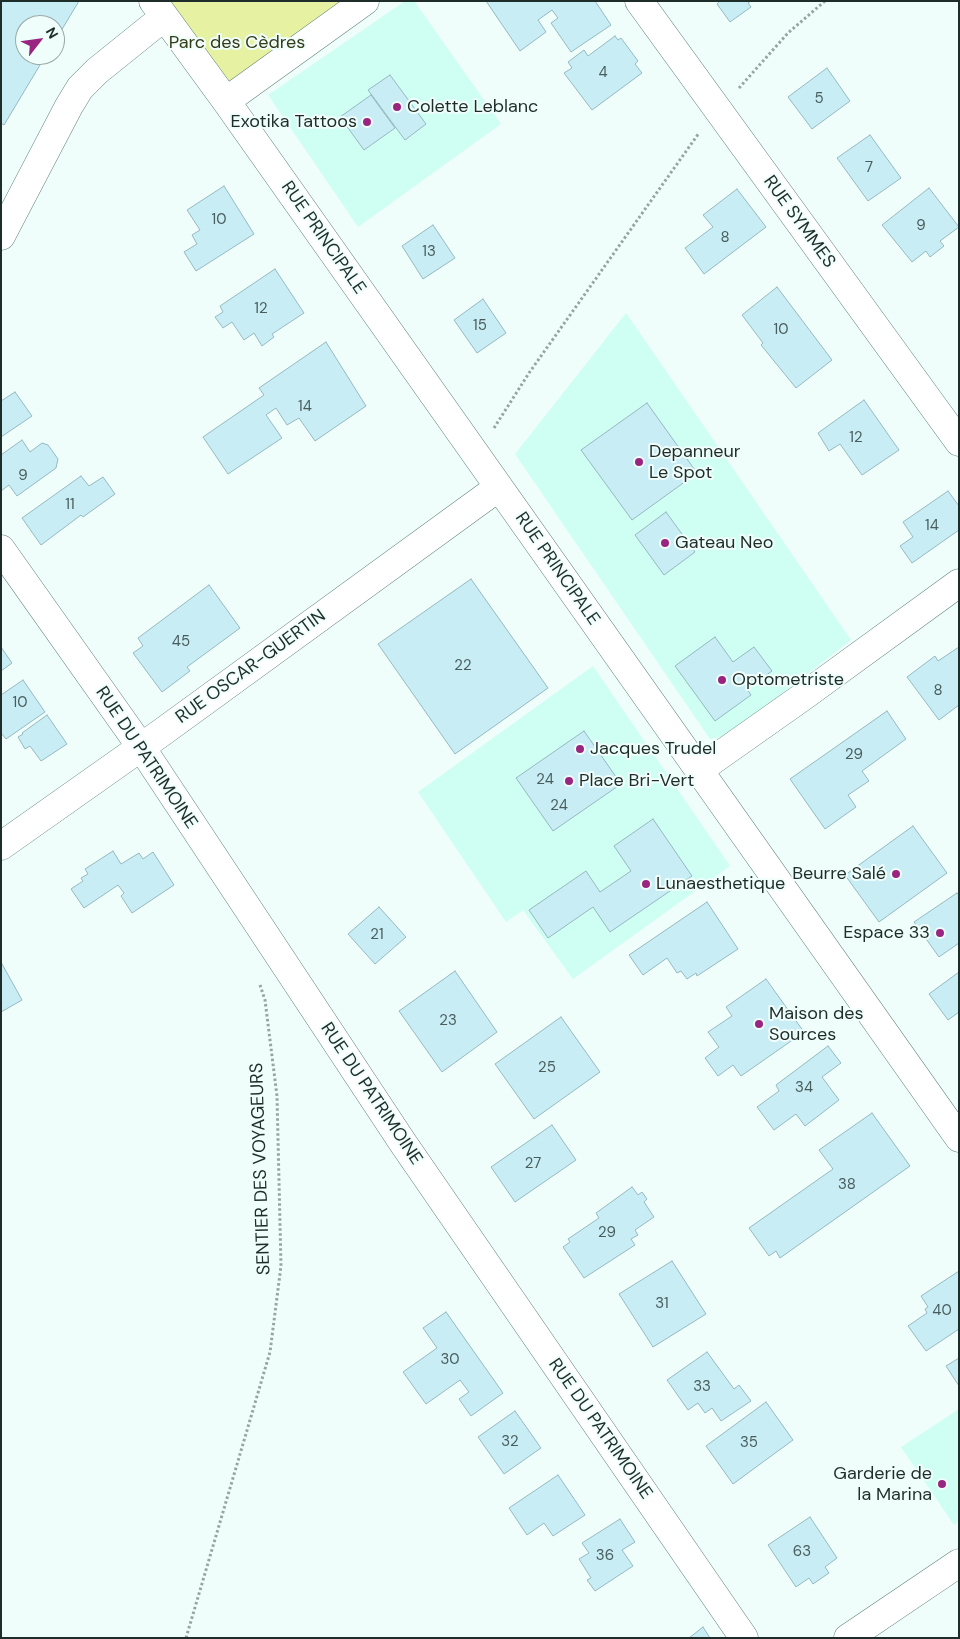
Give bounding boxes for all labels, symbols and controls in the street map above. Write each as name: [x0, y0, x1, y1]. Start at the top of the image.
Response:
north arrow: [15, 15, 65, 65]
text: N: [42, 24, 62, 42]
park label: Parc des Cèdres: [169, 32, 305, 54]
house number: 4: [598, 64, 608, 82]
house number: 5: [814, 90, 824, 108]
place label: Colette Leblanc: [407, 96, 538, 118]
marker: Colette Leblanc: [391, 101, 403, 113]
place label: Exotika Tattoos: [230, 111, 357, 133]
marker: Exotika Tattoos: [361, 116, 373, 128]
house number: 7: [865, 159, 873, 177]
street label: RUE SYMMES: [758, 172, 840, 272]
street label: RUE PRINCIPALE: [276, 177, 370, 299]
house number: 10: [212, 211, 226, 229]
house number: 9: [916, 217, 926, 235]
house number: 8: [720, 229, 730, 247]
house number: 13: [422, 243, 436, 261]
house number: 12: [254, 300, 268, 318]
house number: 15: [473, 317, 487, 335]
house number: 10: [774, 321, 788, 339]
house number: 14: [298, 398, 312, 416]
house number: 12: [849, 429, 863, 447]
place label: Depanneur Le Spot: [649, 441, 741, 484]
marker: Depanneur Le Spot: [633, 456, 645, 468]
house number: 9: [18, 467, 28, 485]
house number: 11: [65, 496, 75, 514]
street label: RUE PRINCIPALE: [510, 508, 604, 630]
house number: 14: [925, 517, 939, 535]
place label: Gateau Neo: [675, 532, 773, 554]
marker: Gateau Neo: [659, 537, 671, 549]
street label: RUE OSCAR-GUERTIN: [172, 605, 330, 729]
house number: 45: [172, 633, 190, 651]
house number: 22: [454, 657, 472, 675]
place label: Optometriste: [732, 669, 844, 691]
marker: Optometriste: [716, 674, 728, 686]
house number: 8: [933, 682, 943, 700]
street label: RUE DU PATRIMOINE: [90, 683, 202, 833]
house number: 10: [13, 694, 27, 712]
place label: Jacques Trudel: [590, 738, 716, 760]
marker: Jacques Trudel: [574, 743, 586, 755]
house number: 29: [845, 746, 863, 764]
place label: Place Bri-Vert: [579, 770, 694, 792]
house number: 24: [536, 771, 554, 789]
marker: Place Bri-Vert: [563, 775, 575, 787]
house number: 24: [550, 797, 568, 815]
place label: Beurre Salé: [792, 863, 886, 885]
marker: Beurre Salé: [890, 868, 902, 880]
place label: Lunaesthetique: [656, 873, 785, 895]
marker: Lunaesthetique: [640, 878, 652, 890]
place label: Espace 33: [843, 922, 930, 944]
house number: 21: [370, 926, 384, 944]
marker: Espace 33: [934, 927, 946, 939]
place label: Maison des Sources: [769, 1003, 864, 1046]
house number: 23: [439, 1012, 457, 1030]
marker: Maison des Sources: [753, 1018, 765, 1030]
street label: RUE DU PATRIMOINE: [315, 1019, 427, 1169]
house number: 25: [538, 1059, 556, 1077]
street label: SENTIER DES VOYAGEURS: [246, 1062, 276, 1276]
house number: 34: [795, 1079, 813, 1097]
house number: 27: [525, 1155, 541, 1173]
house number: 38: [838, 1176, 856, 1194]
house number: 29: [598, 1224, 616, 1242]
house number: 31: [655, 1295, 669, 1313]
house number: 40: [932, 1302, 952, 1320]
house number: 30: [440, 1351, 460, 1369]
street label: RUE DU PATRIMOINE: [543, 1355, 657, 1503]
house number: 33: [693, 1378, 711, 1396]
house number: 32: [501, 1433, 519, 1451]
house number: 35: [740, 1434, 758, 1452]
place label: Garderie de la Marina: [833, 1463, 932, 1506]
marker: Garderie de la Marina: [936, 1478, 948, 1490]
house number: 63: [793, 1543, 811, 1561]
house number: 36: [596, 1547, 614, 1565]

